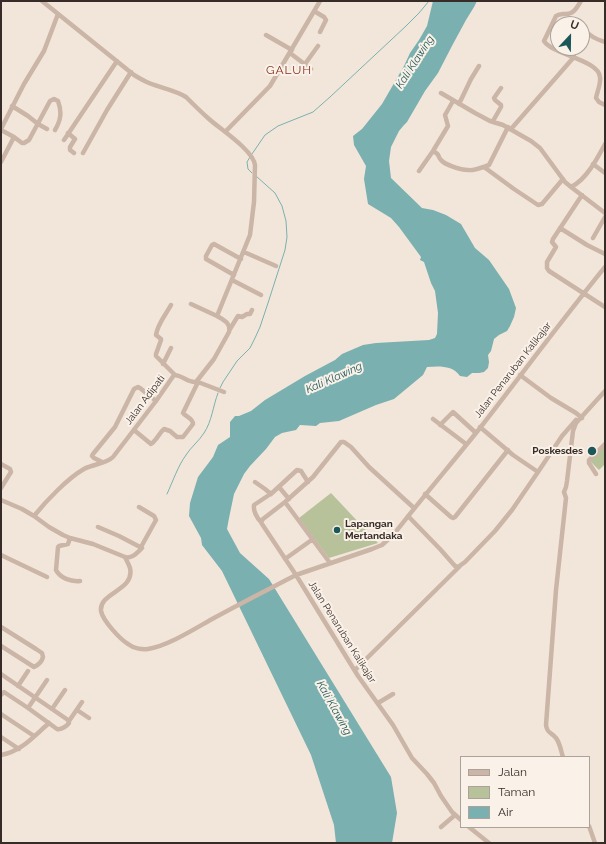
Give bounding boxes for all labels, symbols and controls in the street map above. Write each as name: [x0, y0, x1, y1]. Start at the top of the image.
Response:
north arrow: [550, 16, 590, 56]
text: U: [568, 18, 581, 33]
water label: Kali Klawing: [393, 33, 437, 91]
district label: GALUH: [266, 63, 312, 77]
street label: Jalan Penaruban Kalikajar: [472, 320, 554, 420]
water label: Kali Klawing: [304, 360, 364, 396]
street label: Jalan Adipati: [123, 373, 167, 427]
place label: Poskesdes: [532, 445, 583, 457]
marker: Poskesdes: [586, 445, 598, 457]
place label: Lapangan Mertandaka: [345, 518, 403, 542]
marker: Lapangan Mertandaka: [332, 525, 342, 535]
street label: Jalan Penaruban Kalikajar: [306, 579, 378, 685]
water label: Kali Klawing: [314, 678, 354, 738]
legend: [460, 756, 590, 828]
text: Jalan: [498, 765, 527, 779]
text: Taman: [498, 785, 535, 799]
text: Air: [498, 805, 513, 819]

